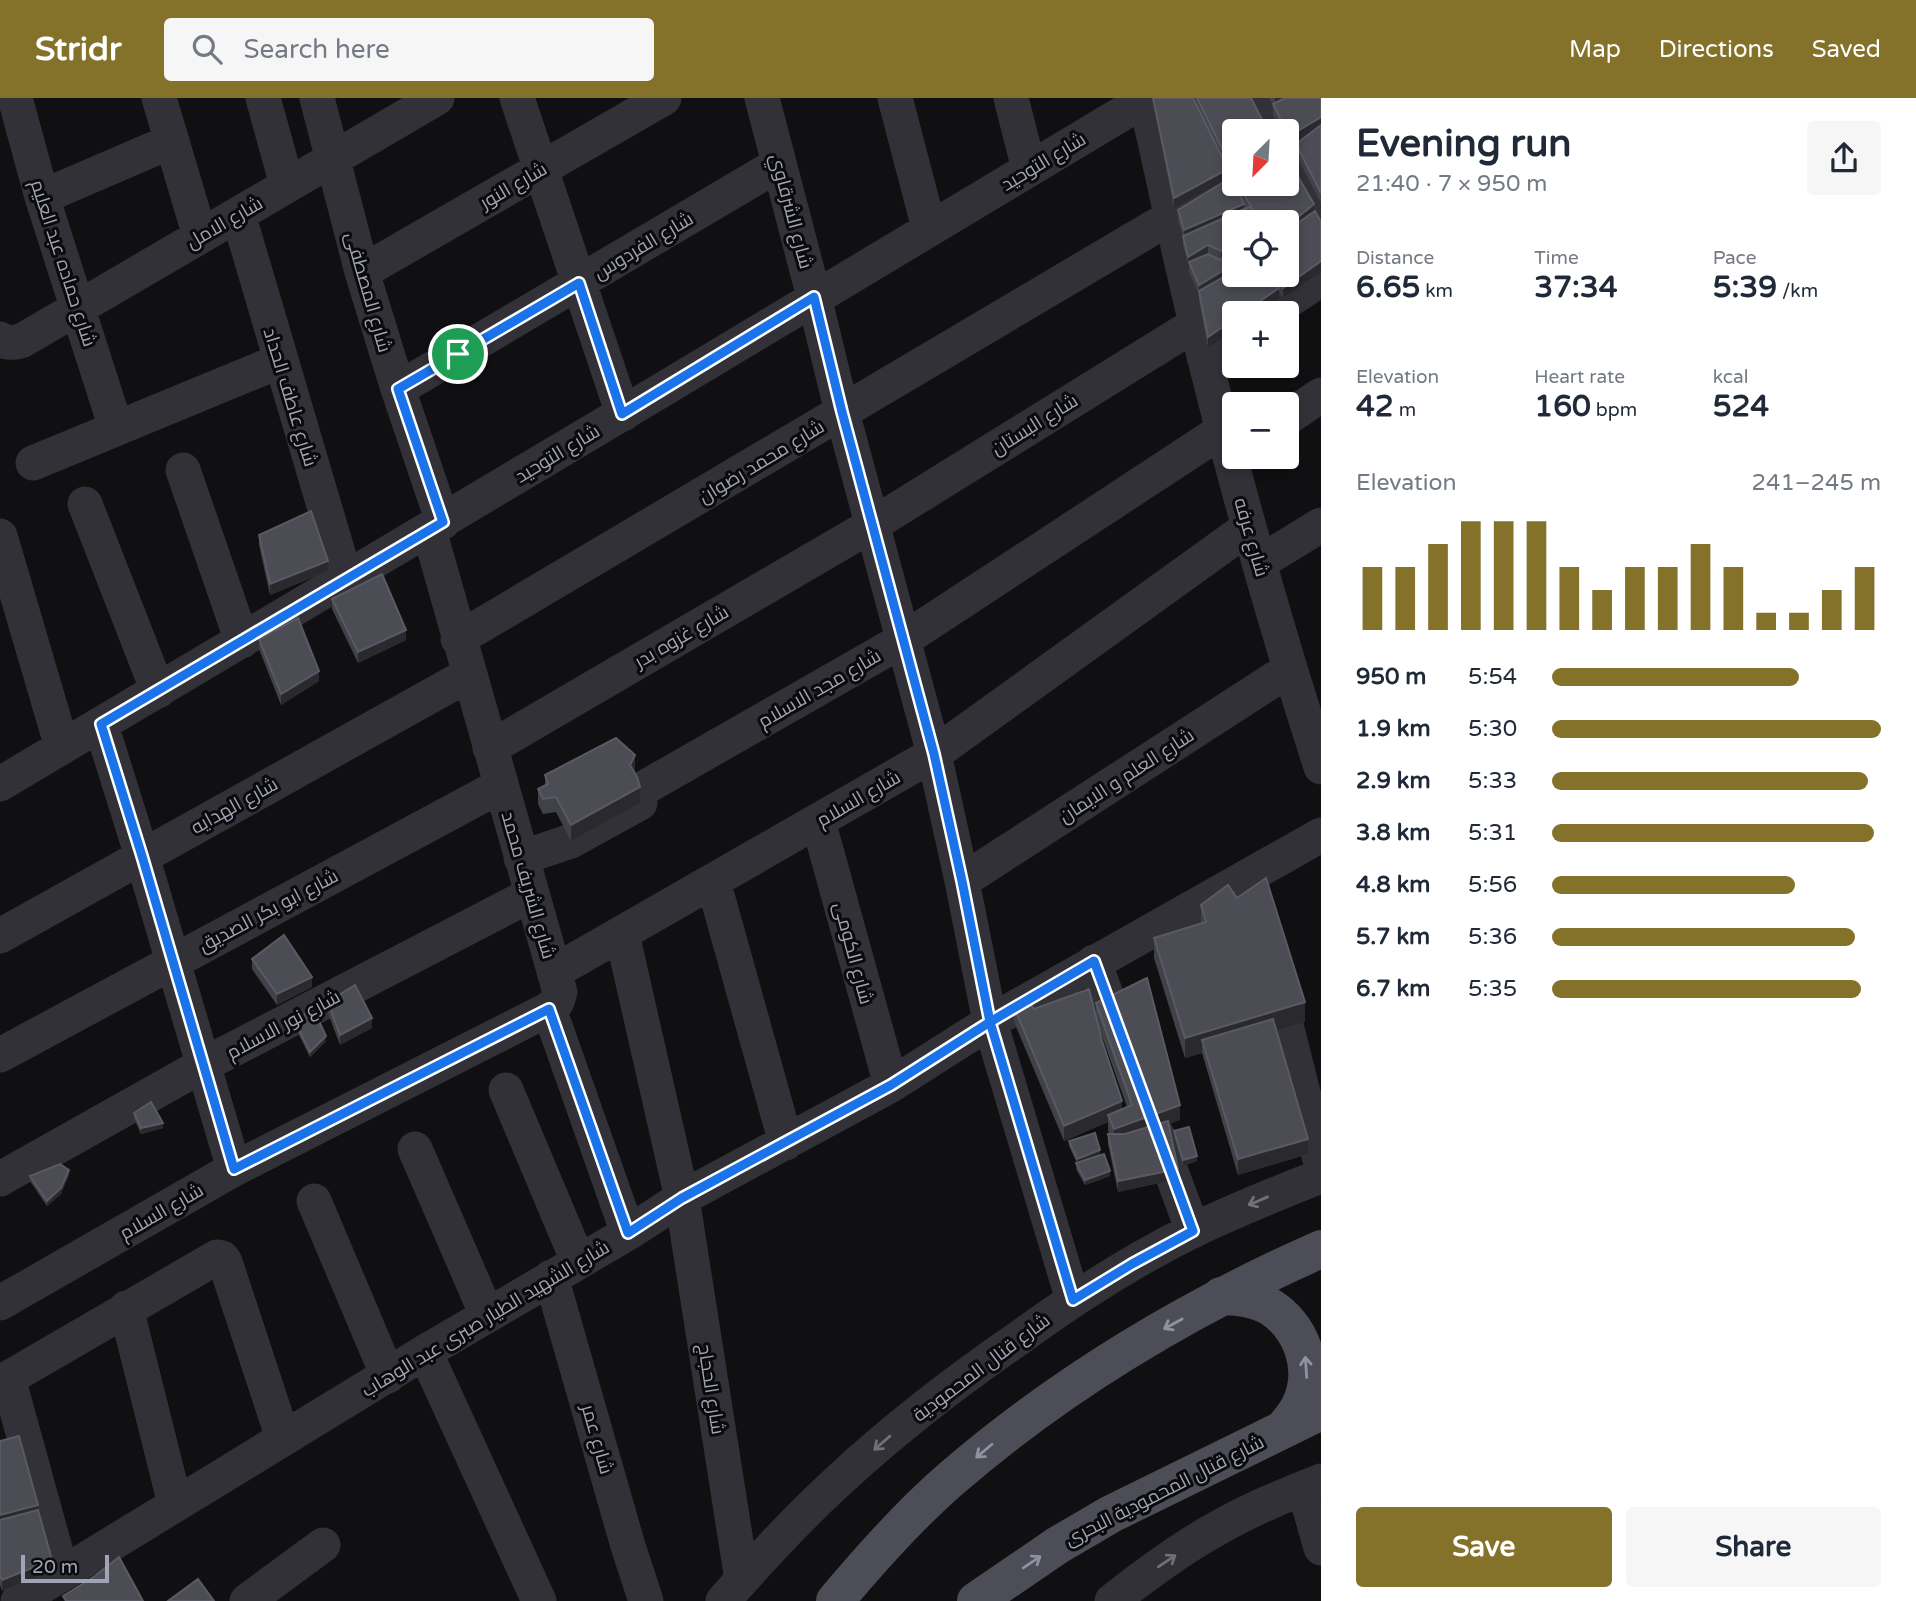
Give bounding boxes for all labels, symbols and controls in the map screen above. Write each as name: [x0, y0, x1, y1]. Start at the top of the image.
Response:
search box: [164, 18, 654, 81]
text: Stridr: [35, 30, 122, 69]
icon: search: [188, 30, 226, 68]
text: Search here: [244, 34, 390, 65]
text: Map: [1569, 35, 1621, 64]
text: Directions: [1659, 35, 1774, 64]
text: Saved: [1812, 35, 1881, 64]
north arrow: [1222, 119, 1298, 196]
map controls: [1222, 119, 1299, 469]
text: Evening run: [1356, 121, 1571, 167]
button: share: [1807, 121, 1881, 195]
street label: شارع التوحيد: [997, 128, 1091, 197]
street label: شارع الشرقاوي: [762, 151, 817, 272]
street label: شارع النور: [475, 158, 552, 216]
text: 21:40 · 7 × 950 m: [1356, 170, 1547, 198]
street label: شارع حماده عبد العليم: [24, 177, 100, 350]
street label: شارع الامل: [182, 192, 268, 255]
street label: شارع الفردوس: [590, 207, 698, 286]
button: locate: [1222, 210, 1299, 287]
street label: شارع المصطفى: [338, 230, 396, 356]
text: Distance: [1356, 247, 1434, 269]
text: Time: [1534, 247, 1579, 269]
text: Pace: [1713, 247, 1756, 269]
text: 6.65: [1356, 269, 1420, 306]
text: 37:34: [1534, 269, 1618, 306]
text: 5:39: [1713, 269, 1777, 306]
text: km: [1420, 280, 1453, 302]
text: /km: [1777, 280, 1818, 302]
button: +: [1222, 301, 1299, 378]
pin: [428, 324, 488, 384]
street label: شارع عاطف الحداد: [257, 325, 322, 470]
icon: arrive: [439, 335, 477, 373]
text: Elevation: [1356, 366, 1439, 388]
text: Heart rate: [1534, 366, 1625, 388]
text: kcal: [1713, 366, 1748, 388]
text: 42: [1356, 388, 1394, 425]
text: 160: [1534, 388, 1591, 425]
text: 524: [1713, 388, 1769, 425]
street label: شارع البستان: [987, 390, 1083, 462]
button: −: [1222, 392, 1299, 469]
text: m: [1394, 399, 1416, 421]
text: bpm: [1591, 399, 1637, 421]
street label: شارع محمد رضوان: [695, 416, 829, 510]
street label: شارع التوحيد: [511, 420, 605, 489]
text: Elevation: [1356, 469, 1457, 497]
text: 241–245 m: [1752, 469, 1881, 497]
street label: شارع عرفه: [1227, 495, 1273, 580]
street label: شارع غزوه بدر: [630, 601, 734, 675]
street label: شارع مجد الاسلام: [754, 645, 886, 735]
text: 950 m: [1356, 663, 1426, 691]
text: 5:54: [1468, 663, 1517, 691]
text: 1.9 km: [1356, 715, 1431, 743]
text: 5:30: [1468, 715, 1517, 743]
street label: شارع العلم و الايمان: [1055, 724, 1199, 829]
street label: شارع السلام: [813, 766, 905, 833]
text: 2.9 km: [1356, 767, 1431, 795]
text: 5:33: [1468, 767, 1517, 795]
street label: شارع الهدايه: [187, 773, 283, 841]
street label: شارع الشريف محمد: [495, 809, 560, 962]
text: 3.8 km: [1356, 819, 1430, 847]
text: 5:31: [1468, 819, 1517, 847]
street label: شارع ابو بكر الصديق: [195, 865, 343, 959]
text: 4.8 km: [1356, 871, 1430, 899]
text: 5:56: [1468, 871, 1517, 899]
street label: شارع الكومى: [827, 900, 877, 1007]
text: 5.7 km: [1356, 923, 1430, 951]
text: 5:36: [1468, 923, 1517, 951]
text: 6.7 km: [1356, 975, 1430, 1003]
text: 5:35: [1468, 975, 1517, 1003]
street label: شارع نور الاسلام: [223, 986, 345, 1066]
street label: شارع السلام: [116, 1179, 208, 1246]
one-way arrow: [1247, 1195, 1269, 1208]
street label: شارع الشهيد الطيار صبرى عبد الوهاب: [358, 1236, 614, 1403]
street label: شارع قنال المحمودية: [909, 1309, 1056, 1428]
one-way arrow: [1163, 1317, 1183, 1331]
street label: شارع الحجاج: [691, 1342, 729, 1436]
one-way arrow: [1299, 1356, 1312, 1378]
street label: شارع عمر: [574, 1401, 617, 1477]
street label: شارع قنال المحمودية البحرى: [1061, 1431, 1269, 1553]
one-way arrow: [874, 1435, 892, 1451]
one-way arrow: [976, 1443, 994, 1459]
button: Save: [1356, 1507, 1612, 1587]
button: Share: [1626, 1507, 1881, 1587]
scale bar: [21, 1552, 108, 1584]
one-way arrow: [1157, 1554, 1176, 1568]
one-way arrow: [1022, 1555, 1041, 1569]
text: 20 m: [32, 1556, 78, 1578]

